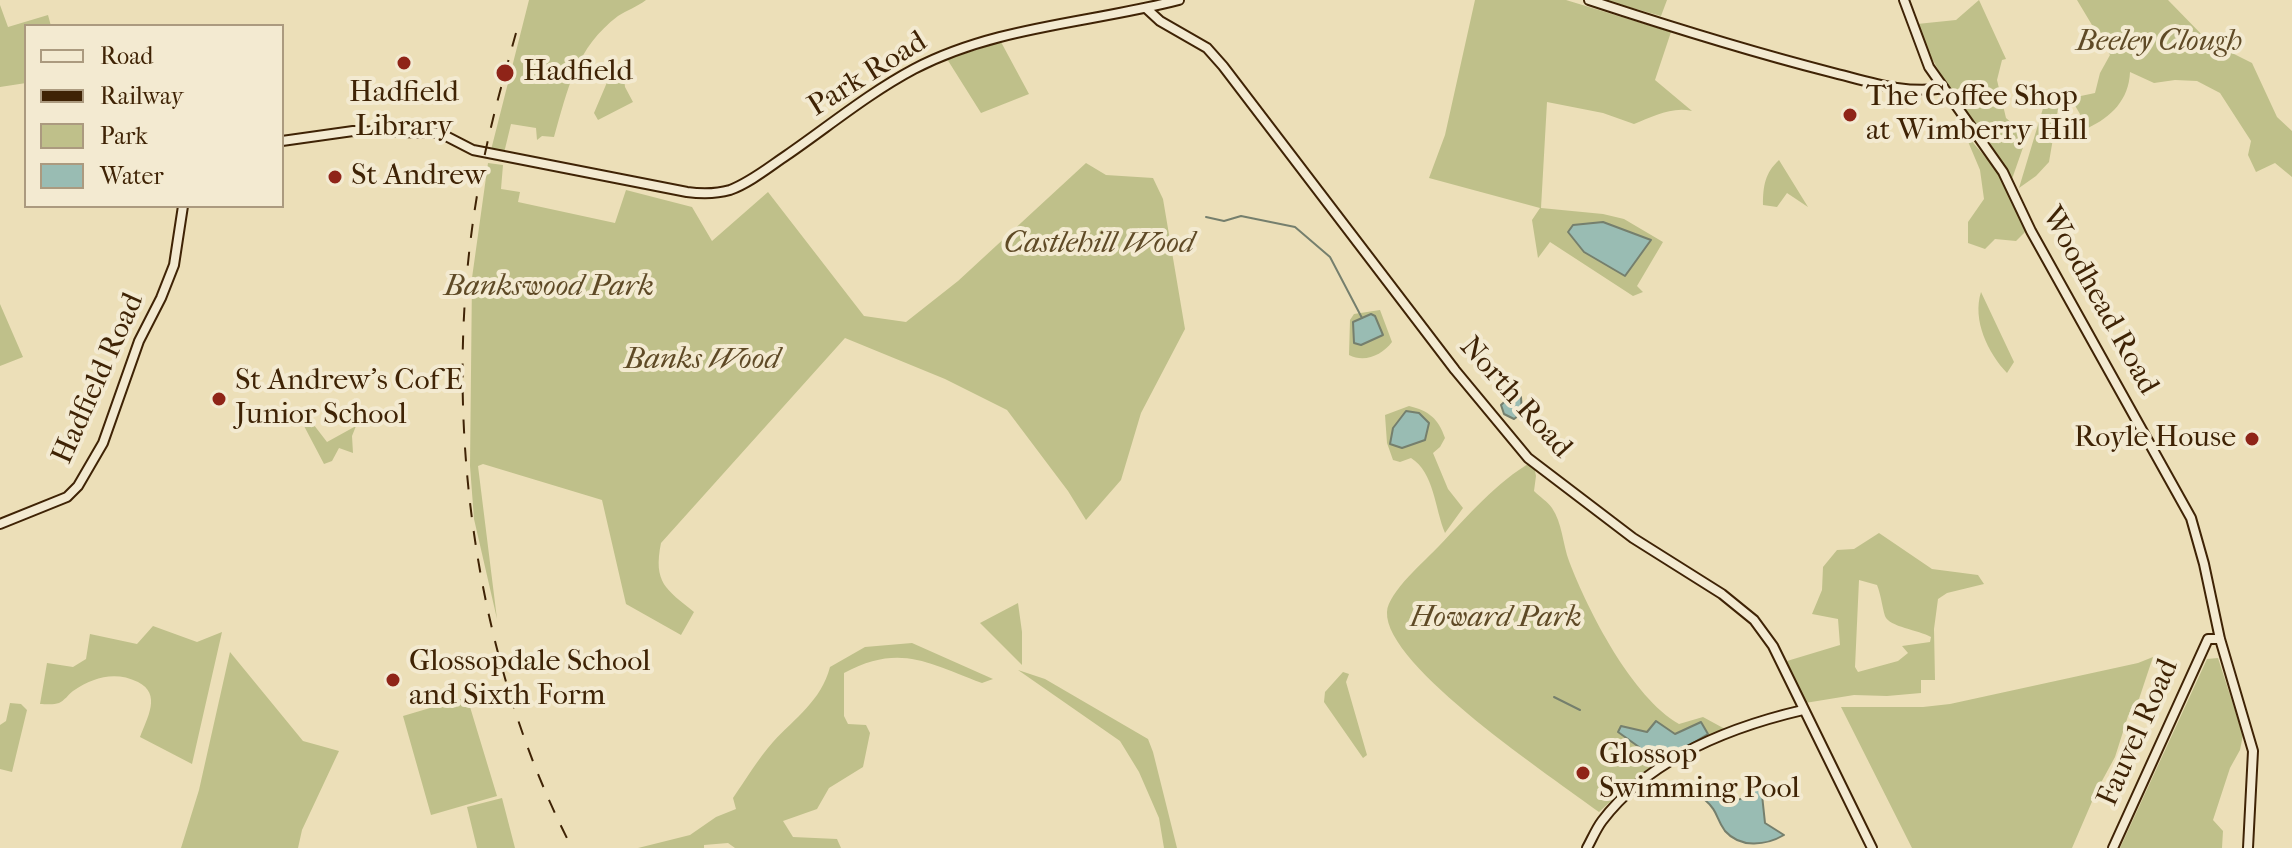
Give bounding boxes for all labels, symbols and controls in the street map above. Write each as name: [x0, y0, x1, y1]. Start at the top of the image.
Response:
legend: [24, 24, 284, 208]
street label: Park Road: [802, 25, 934, 125]
park label: Beeley Clough: [2076, 25, 2242, 61]
text: Road: [100, 42, 153, 70]
marker: Hadfield Library: [395, 54, 413, 72]
place label: Hadfield: [523, 55, 633, 91]
marker: Hadfield: [494, 62, 516, 84]
place label: Hadfield Library: [349, 76, 459, 146]
place label: The Coffee Shop at Wimberry Hill: [1866, 80, 2088, 150]
text: Railway: [100, 82, 183, 110]
marker: The Coffee Shop at Wimberry Hill: [1841, 106, 1859, 124]
text: Park: [100, 122, 148, 150]
place label: St Andrew: [351, 159, 486, 195]
text: Water: [100, 162, 164, 190]
marker: St Andrew: [326, 168, 344, 186]
street label: Woodhead Road: [2033, 201, 2165, 401]
park label: Castlehill Wood: [1004, 227, 1194, 263]
park label: Bankswood Park: [444, 270, 654, 306]
street label: Hadfield Road: [45, 288, 153, 470]
street label: North Road: [1451, 330, 1579, 466]
park label: Banks Wood: [624, 343, 780, 379]
place label: St Andrew's CofE Junior School: [235, 364, 463, 434]
marker: St Andrew's CofE Junior School: [210, 390, 228, 408]
place label: Royle House: [2074, 421, 2236, 457]
marker: Royle House: [2243, 430, 2261, 448]
park label: Howard Park: [1410, 601, 1582, 637]
place label: Glossopdale School and Sixth Form: [409, 645, 651, 716]
street label: Fauvel Road: [2091, 654, 2187, 812]
marker: Glossopdale School and Sixth Form: [384, 671, 402, 689]
place label: Glossop Swimming Pool: [1599, 738, 1800, 808]
marker: Glossop Swimming Pool: [1574, 764, 1592, 782]

